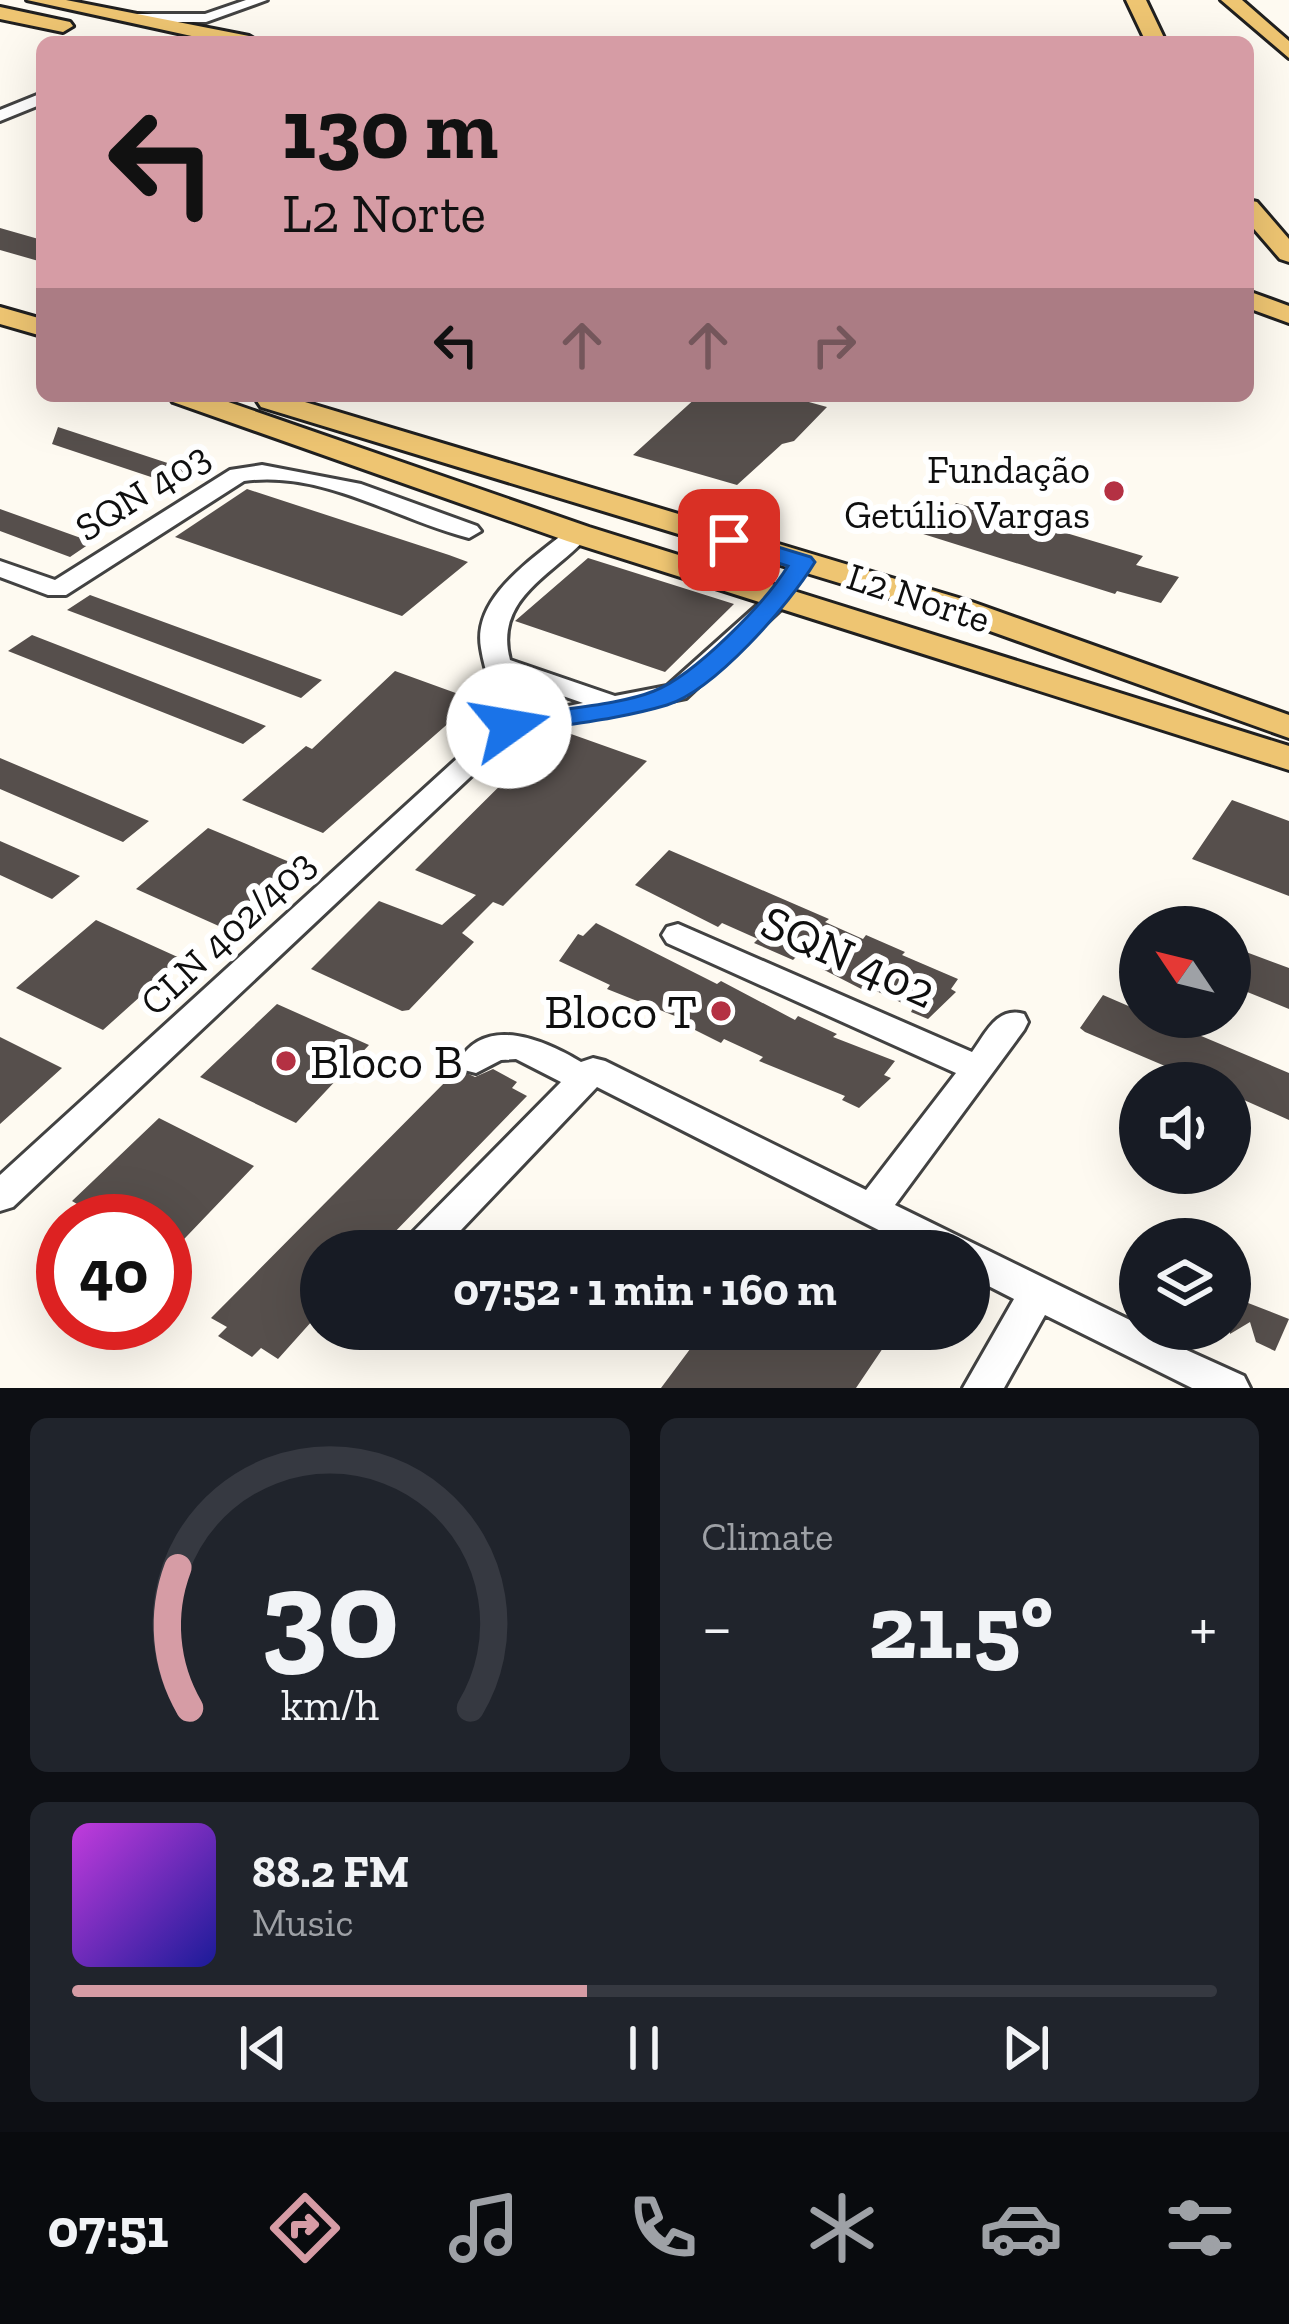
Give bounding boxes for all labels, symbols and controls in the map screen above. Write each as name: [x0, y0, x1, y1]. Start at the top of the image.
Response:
text: 130 m: [282, 79, 498, 180]
icon: left: [84, 84, 240, 240]
text: L2 Norte: [282, 181, 486, 246]
icon: left: [423, 312, 489, 378]
icon: ahead: [549, 312, 615, 378]
icon: ahead: [675, 312, 741, 378]
icon: right: [801, 312, 867, 378]
street label: SQN 403: [67, 432, 218, 551]
place label: Fundação Getúlio Vargas: [844, 446, 1090, 538]
marker: Fundação Getúlio Vargas: [1101, 478, 1127, 504]
pin: [678, 489, 780, 591]
icon: arrive: [696, 507, 762, 573]
street label: L2 Norte: [842, 552, 996, 643]
position arrow: [446, 663, 572, 789]
street label: CLN 402/403: [130, 840, 324, 1025]
street label: SQN 402: [753, 893, 945, 1020]
north arrow: [1119, 906, 1251, 1038]
map controls: [1119, 906, 1251, 1350]
place label: Bloco T: [544, 983, 697, 1040]
marker: Bloco T: [708, 998, 734, 1024]
place label: Bloco B: [310, 1033, 463, 1090]
marker: Bloco B: [273, 1048, 299, 1074]
button: sound: [1119, 1062, 1251, 1194]
speed limit sign: 40: [36, 1194, 192, 1350]
button: layers: [1119, 1218, 1251, 1350]
text: 07:52 · 1 min · 160 m: [453, 1263, 837, 1317]
text: Climate: [702, 1513, 833, 1560]
text: 30: [261, 1539, 399, 1689]
text: 21.5°: [868, 1573, 1053, 1681]
text: −: [702, 1588, 732, 1667]
text: +: [1189, 1588, 1217, 1667]
text: km/h: [281, 1680, 379, 1731]
text: 88.2 FM: [252, 1845, 409, 1899]
text: Music: [252, 1899, 354, 1946]
icon: previous: [230, 2015, 296, 2081]
icon: pause: [611, 2015, 677, 2081]
icon: next: [993, 2015, 1059, 2081]
icon: directions: [263, 2186, 347, 2270]
icon: music: [442, 2186, 526, 2270]
icon: phone: [621, 2186, 705, 2270]
icon: climate: [800, 2186, 884, 2270]
icon: car: [979, 2186, 1063, 2270]
icon: filters: [1158, 2186, 1242, 2270]
text: 07:51: [47, 2196, 169, 2261]

